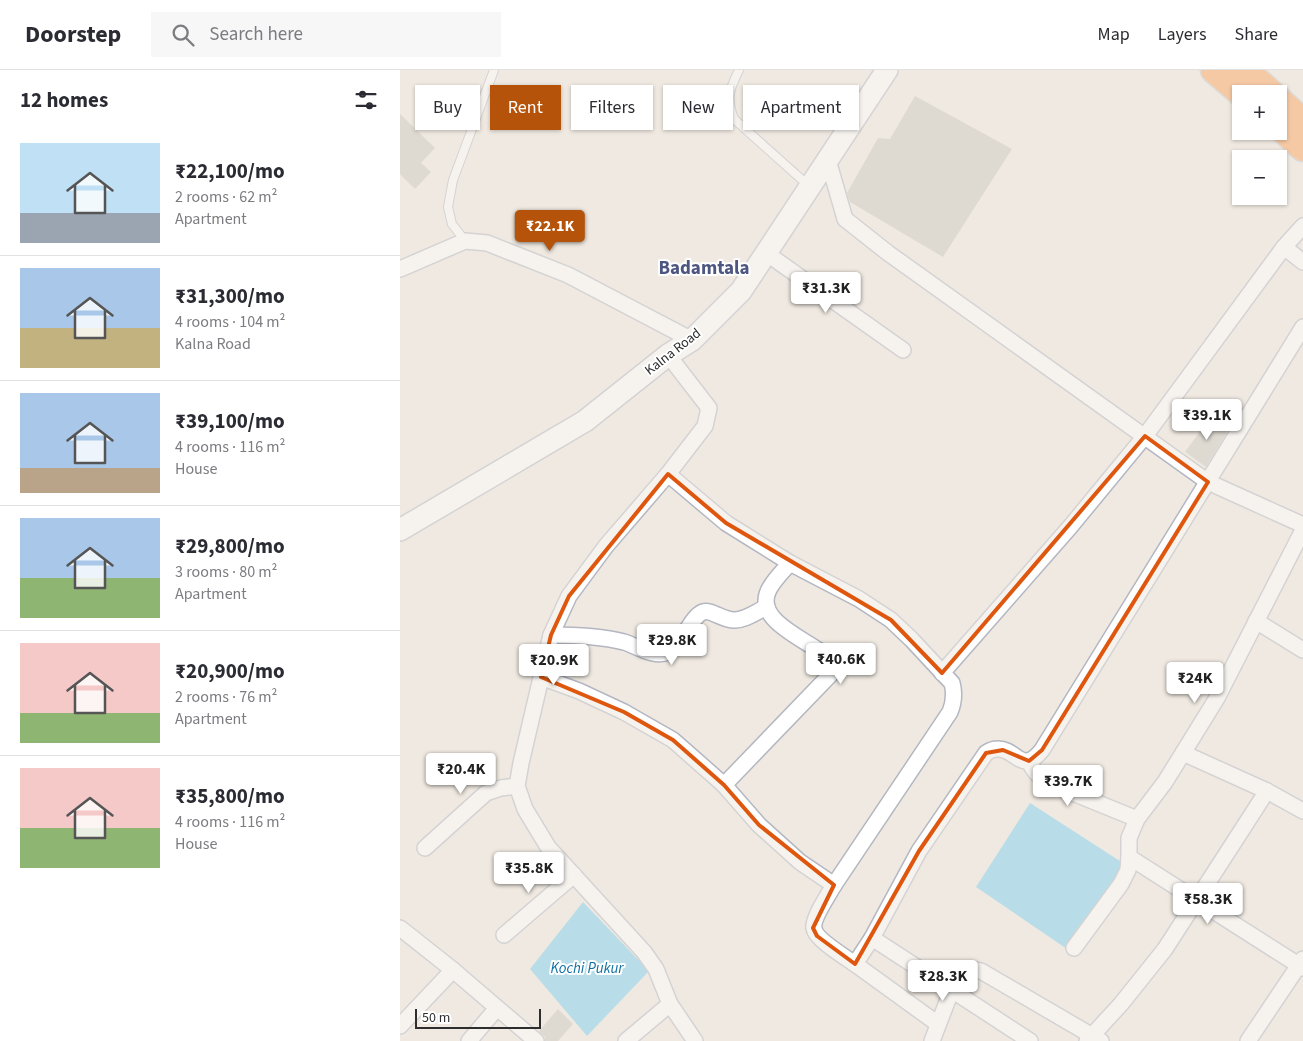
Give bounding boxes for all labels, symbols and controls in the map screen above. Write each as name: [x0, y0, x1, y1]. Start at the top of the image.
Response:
search box: [151, 12, 501, 57]
text: Doorstep: [25, 17, 121, 52]
icon: search: [169, 21, 197, 49]
text: Search here: [209, 21, 303, 48]
text: Map: [1098, 22, 1130, 47]
text: Layers: [1158, 22, 1207, 47]
text: Share: [1235, 22, 1278, 47]
text: 12 homes: [20, 85, 108, 115]
chip: Buy: [415, 85, 480, 130]
chip: Rent: [490, 85, 561, 130]
chip: Filters: [571, 85, 653, 130]
chip: New: [663, 85, 733, 130]
chip: Apartment: [743, 85, 859, 130]
map controls: [1232, 85, 1287, 205]
button: +: [1232, 85, 1287, 140]
icon: filters: [352, 86, 380, 114]
button: −: [1232, 150, 1287, 205]
text: ₹22,100/mo: [175, 156, 285, 186]
icon: home: [60, 163, 120, 223]
text: 2 rooms · 62 m²: [175, 186, 277, 208]
text: Apartment: [175, 208, 247, 230]
pin: ₹22.1K: [509, 210, 591, 252]
text: ₹22.1K: [526, 215, 574, 237]
district label: Badamtala: [658, 255, 750, 282]
pin: ₹31.3K: [785, 272, 867, 314]
text: ₹31.3K: [802, 277, 850, 299]
text: ₹31,300/mo: [175, 281, 285, 311]
icon: home: [60, 288, 120, 348]
text: 4 rooms · 104 m²: [175, 311, 285, 333]
street label: Kalna Road: [641, 324, 705, 380]
text: Kalna Road: [175, 333, 251, 355]
pin: ₹39.1K: [1166, 398, 1248, 441]
text: ₹39.1K: [1183, 404, 1231, 426]
text: ₹39,100/mo: [175, 406, 285, 436]
icon: home: [60, 413, 120, 473]
text: 4 rooms · 116 m²: [175, 436, 285, 458]
text: House: [175, 458, 217, 480]
text: ₹29,800/mo: [175, 531, 285, 561]
icon: home: [60, 538, 120, 598]
text: 3 rooms · 80 m²: [175, 561, 277, 583]
text: Apartment: [175, 583, 247, 605]
pin: ₹29.8K: [631, 624, 713, 666]
text: ₹29.8K: [648, 629, 696, 651]
pin: ₹40.6K: [800, 642, 882, 685]
pin: ₹20.9K: [513, 644, 595, 686]
text: ₹40.6K: [817, 648, 865, 670]
text: ₹20.9K: [530, 649, 578, 671]
text: ₹20,900/mo: [175, 656, 285, 686]
pin: ₹24K: [1165, 662, 1225, 704]
icon: home: [60, 663, 120, 723]
text: ₹24K: [1177, 667, 1213, 689]
text: 2 rooms · 76 m²: [175, 686, 277, 708]
text: Apartment: [175, 708, 247, 730]
pin: ₹20.4K: [420, 752, 502, 795]
text: ₹20.4K: [437, 758, 485, 780]
pin: ₹39.7K: [1027, 764, 1109, 807]
text: ₹39.7K: [1044, 770, 1092, 792]
text: ₹35,800/mo: [175, 781, 285, 811]
icon: home: [60, 788, 120, 848]
text: 4 rooms · 116 m²: [175, 811, 285, 833]
text: House: [175, 833, 217, 855]
pin: ₹35.8K: [488, 852, 570, 894]
text: ₹35.8K: [505, 857, 553, 879]
pin: ₹58.3K: [1167, 882, 1249, 925]
text: ₹58.3K: [1184, 888, 1232, 910]
water label: Kochi Pukur: [551, 958, 624, 979]
pin: ₹28.3K: [902, 960, 984, 1002]
text: ₹28.3K: [919, 965, 967, 987]
scale bar: [415, 1006, 541, 1029]
text: 50 m: [422, 1008, 450, 1028]

